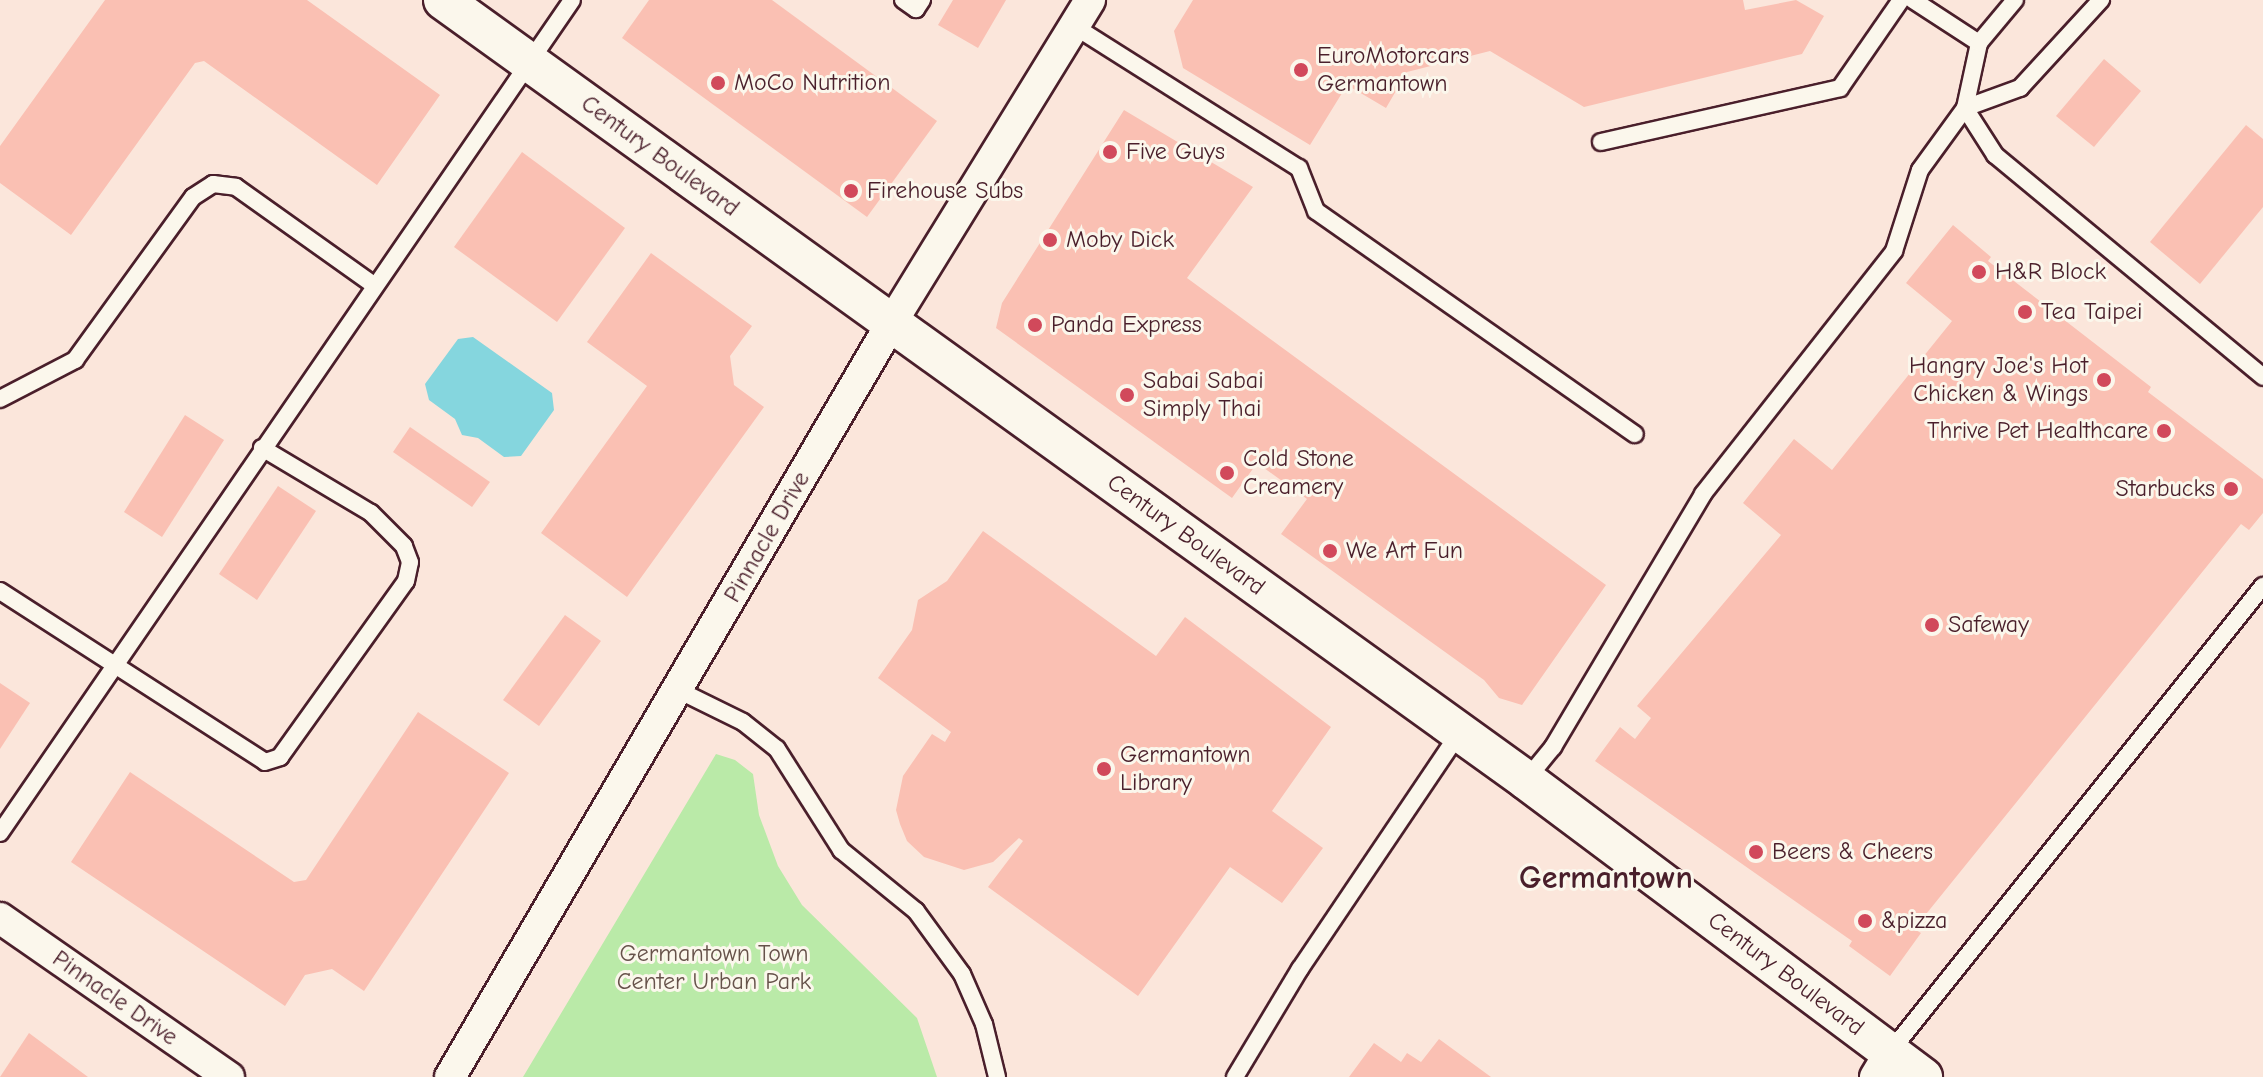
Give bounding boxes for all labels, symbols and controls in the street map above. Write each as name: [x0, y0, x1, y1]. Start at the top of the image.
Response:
place label: EuroMotorcars Germantown: [1317, 42, 1469, 98]
marker: EuroMotorcars Germantown: [1292, 61, 1310, 79]
place label: MoCo Nutrition: [734, 69, 890, 97]
marker: MoCo Nutrition: [709, 74, 727, 92]
street label: Century Boulevard: [575, 89, 745, 223]
place label: Five Guys: [1126, 138, 1225, 166]
marker: Five Guys: [1101, 143, 1119, 161]
place label: Firehouse Subs: [867, 177, 1023, 205]
marker: Firehouse Subs: [842, 182, 860, 200]
place label: Moby Dick: [1066, 226, 1174, 254]
marker: Moby Dick: [1041, 231, 1059, 249]
place label: H&R Block: [1995, 258, 2106, 286]
marker: H&R Block: [1970, 263, 1988, 281]
place label: Tea Taipei: [2041, 298, 2142, 326]
marker: Tea Taipei: [2016, 303, 2034, 321]
place label: Panda Express: [1051, 311, 1202, 339]
marker: Panda Express: [1026, 316, 1044, 334]
place label: Hangry Joe's Hot Chicken & Wings: [1909, 352, 2088, 408]
place label: Sabai Sabai Simply Thai: [1143, 367, 1264, 423]
marker: Hangry Joe's Hot Chicken & Wings: [2095, 371, 2113, 389]
marker: Sabai Sabai Simply Thai: [1118, 386, 1136, 404]
place label: Thrive Pet Healthcare: [1927, 417, 2148, 445]
marker: Thrive Pet Healthcare: [2155, 422, 2173, 440]
place label: Cold Stone Creamery: [1243, 445, 1354, 501]
marker: Cold Stone Creamery: [1218, 464, 1236, 482]
street label: Pinnacle Drive: [718, 466, 816, 608]
street label: Century Boulevard: [1101, 468, 1271, 602]
place label: Starbucks: [2115, 475, 2215, 503]
marker: Starbucks: [2222, 480, 2240, 498]
place label: We Art Fun: [1346, 537, 1463, 565]
marker: We Art Fun: [1321, 542, 1339, 560]
place label: Safeway: [1948, 611, 2029, 639]
marker: Safeway: [1923, 616, 1941, 634]
place label: Germantown Library: [1120, 741, 1251, 797]
marker: Germantown Library: [1095, 760, 1113, 778]
place label: Beers & Cheers: [1772, 838, 1933, 866]
marker: Beers & Cheers: [1747, 843, 1765, 861]
district label: Germantown: [1519, 859, 1693, 897]
street label: Century Boulevard: [1702, 906, 1870, 1042]
place label: &pizza: [1881, 907, 1947, 935]
marker: &pizza: [1856, 912, 1874, 930]
park label: Germantown Town Center Urban Park: [617, 940, 811, 996]
street label: Pinnacle Drive: [47, 944, 183, 1052]

